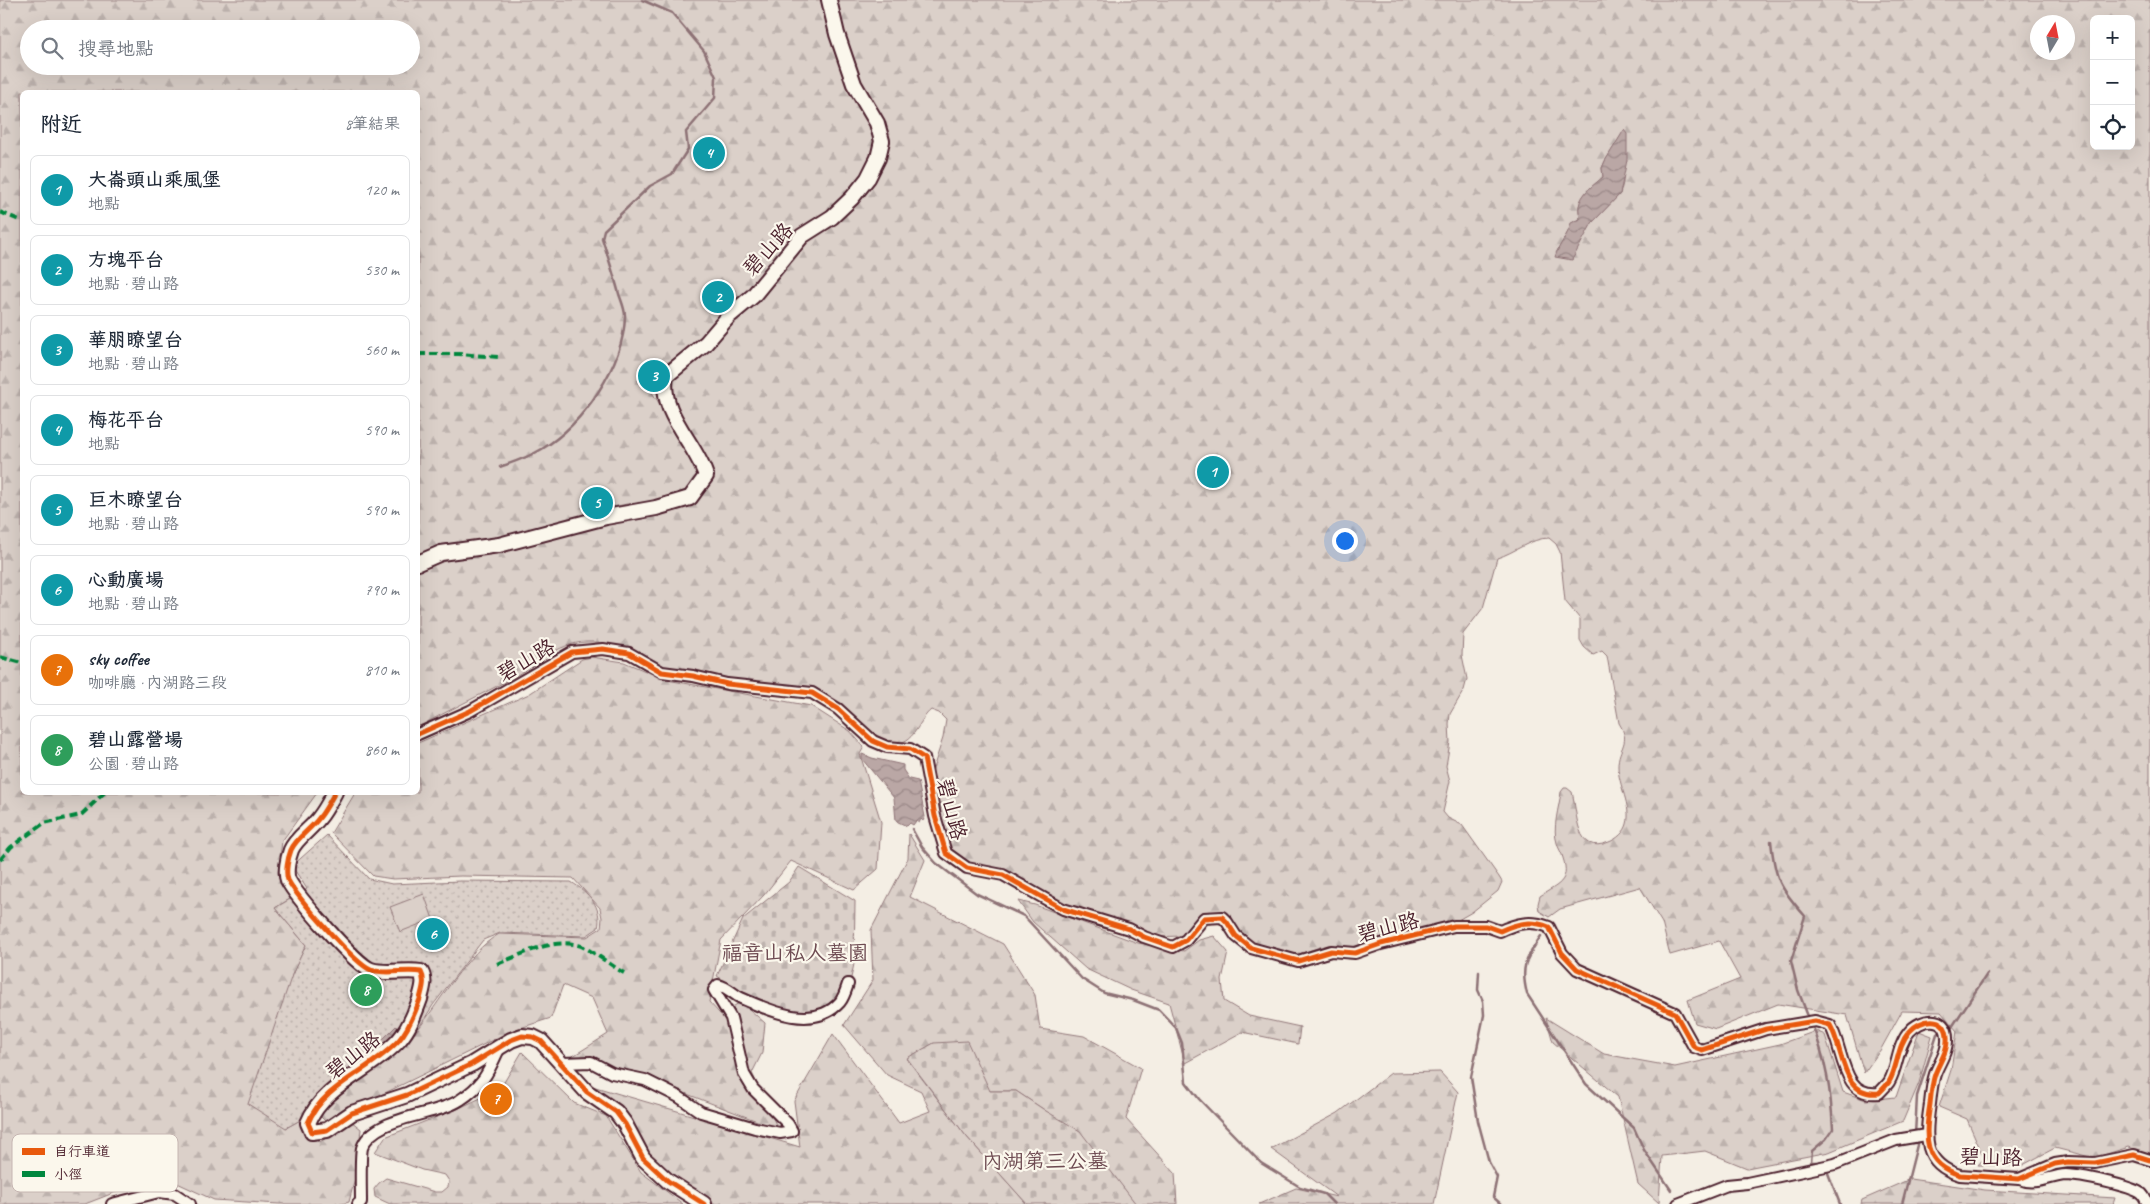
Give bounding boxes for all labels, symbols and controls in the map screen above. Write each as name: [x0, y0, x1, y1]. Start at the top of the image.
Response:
north arrow: [2030, 15, 2075, 60]
map controls: [2090, 15, 2135, 150]
button: +: [2090, 15, 2135, 60]
search box: [20, 20, 420, 75]
icon: search: [38, 34, 66, 62]
text: 搜尋地點: [78, 37, 154, 61]
button: −: [2090, 60, 2135, 105]
button: locate: [2090, 105, 2135, 150]
text: 附近: [40, 111, 82, 137]
text: 8筆結果: [345, 114, 400, 134]
pin: 4: [693, 134, 725, 172]
text: 大崙頭山乘風堡: [88, 168, 221, 192]
text: 1: [53, 180, 61, 200]
text: 120 m: [365, 180, 399, 200]
text: 地點: [88, 194, 120, 214]
street label: 碧山路: [737, 217, 799, 281]
text: 方塊平台: [88, 248, 164, 272]
text: 2: [53, 260, 61, 280]
text: 530 m: [365, 260, 399, 280]
text: 地點 · 碧山路: [88, 274, 179, 294]
pin: 2: [702, 278, 734, 316]
text: 華朋瞭望台: [88, 328, 183, 352]
text: 3: [53, 340, 61, 360]
text: 560 m: [365, 340, 399, 360]
text: 地點 · 碧山路: [88, 354, 179, 374]
pin: 3: [638, 357, 670, 395]
text: 梅花平台: [88, 408, 164, 432]
text: 4: [53, 420, 61, 440]
text: 590 m: [365, 420, 399, 440]
text: 地點: [88, 434, 120, 454]
pin: 1: [1197, 453, 1229, 491]
pin: 5: [581, 484, 613, 522]
text: 巨木瞭望台: [88, 488, 183, 512]
text: 5: [54, 500, 60, 520]
text: 590 m: [365, 500, 399, 520]
text: 地點 · 碧山路: [88, 514, 179, 534]
your location: [1332, 528, 1358, 554]
text: 心動廣場: [88, 568, 164, 592]
text: 6: [53, 580, 61, 600]
text: 790 m: [365, 580, 399, 600]
text: 地點 · 碧山路: [88, 594, 179, 614]
street label: 碧山路: [492, 633, 560, 687]
text: sky coffee: [88, 647, 149, 671]
text: 7: [53, 660, 61, 680]
text: 810 m: [365, 660, 399, 680]
text: 咖啡廳 · 內湖路三段: [88, 673, 227, 693]
text: 碧山露營場: [88, 728, 183, 752]
text: 8: [53, 740, 61, 760]
text: 860 m: [365, 740, 399, 760]
text: 公園 · 碧山路: [88, 754, 179, 774]
street label: 碧山路: [932, 775, 972, 843]
street label: 碧山路: [1354, 907, 1422, 947]
pin: 6: [417, 915, 449, 953]
park label: 福音山私人墓園: [722, 940, 869, 966]
pin: 8: [350, 971, 382, 1009]
street label: 碧山路: [320, 1025, 386, 1085]
pin: 7: [480, 1080, 512, 1118]
legend: [12, 1134, 178, 1192]
text: 自行車道: [54, 1143, 110, 1160]
street label: 碧山路: [1959, 1143, 2023, 1171]
park label: 內湖第三公墓: [982, 1148, 1108, 1174]
text: 小徑: [54, 1166, 82, 1183]

